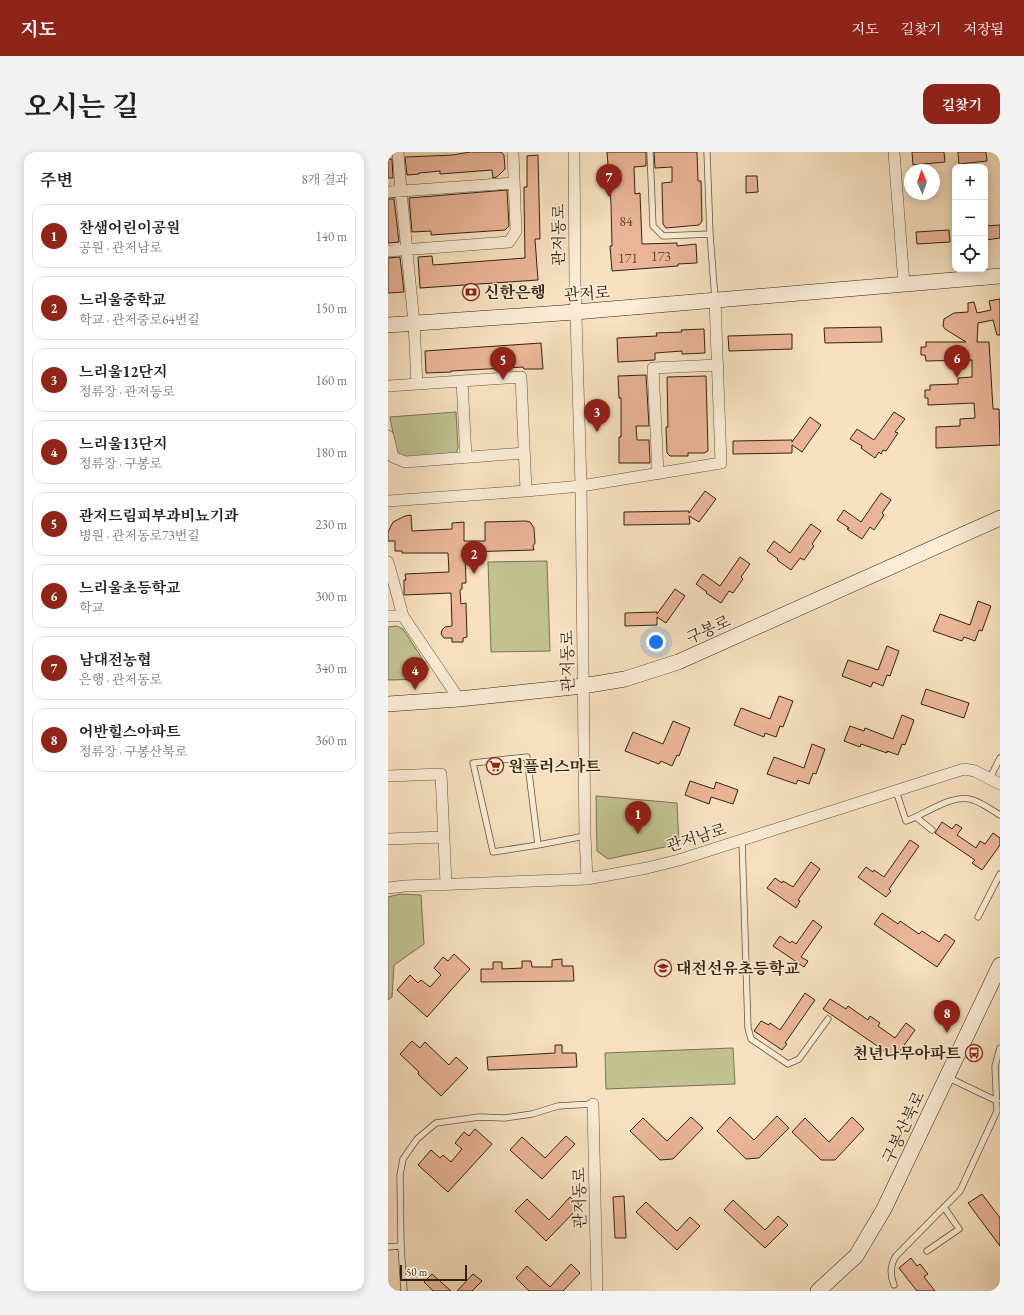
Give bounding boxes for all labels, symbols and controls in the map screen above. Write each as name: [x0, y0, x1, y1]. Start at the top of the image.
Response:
text: 지도: [20, 17, 57, 42]
text: 지도: [852, 20, 879, 38]
text: 길찾기: [901, 20, 941, 38]
text: 저장됨: [963, 20, 1004, 38]
button: 길찾기: [923, 84, 1000, 124]
text: 오시는 길: [24, 88, 139, 124]
pin: 7: [596, 164, 622, 197]
north arrow: [904, 164, 940, 200]
map controls: [952, 164, 988, 272]
button: +: [952, 164, 988, 200]
text: 주변: [40, 169, 73, 191]
text: 8개 결과: [301, 171, 348, 188]
button: −: [952, 200, 988, 236]
street label: 관저동로: [548, 204, 569, 266]
house number: 84: [619, 212, 633, 230]
text: 찬샘어린이공원: [79, 218, 180, 237]
text: 1: [51, 228, 57, 245]
text: 140 m: [316, 228, 347, 245]
button: locate: [952, 236, 988, 272]
text: 공원 · 관저남로: [79, 239, 162, 256]
house number: 173: [651, 247, 671, 265]
house number: 171: [618, 249, 638, 267]
street label: 관저로: [563, 281, 611, 306]
bank icon: 신한은행: [461, 282, 481, 302]
place label: 신한은행: [484, 282, 546, 303]
text: 느리울중학교: [79, 290, 166, 309]
text: 2: [51, 300, 57, 317]
text: 150 m: [316, 300, 347, 317]
text: 학교 · 관저중로64번길: [79, 311, 200, 328]
pin: 6: [944, 345, 970, 378]
pin: 5: [490, 347, 516, 380]
text: 느리울12단지: [79, 362, 167, 381]
text: 3: [51, 372, 57, 389]
text: 160 m: [316, 372, 347, 389]
text: 정류장 · 관저동로: [79, 383, 175, 400]
pin: 3: [584, 399, 610, 432]
text: 느리울13단지: [79, 434, 167, 453]
text: 4: [51, 444, 57, 461]
text: 180 m: [316, 444, 347, 461]
text: 정류장 · 구봉로: [79, 455, 162, 472]
text: 관저드림피부과비뇨기과: [79, 506, 238, 525]
text: 5: [51, 516, 57, 533]
text: 230 m: [316, 516, 347, 533]
text: 병원 · 관저동로73번길: [79, 527, 200, 544]
pin: 2: [461, 541, 487, 574]
text: 느리울초등학교: [79, 578, 180, 597]
text: 6: [51, 588, 57, 605]
text: 300 m: [316, 588, 347, 605]
text: 학교: [79, 599, 104, 616]
street label: 구봉로: [683, 610, 734, 648]
street label: 관저동로: [556, 629, 579, 692]
your location: [646, 632, 666, 652]
text: 남대전농협: [79, 650, 151, 669]
pin: 4: [402, 657, 428, 690]
text: 7: [51, 660, 57, 677]
text: 340 m: [316, 660, 347, 677]
text: 은행 · 관저동로: [79, 671, 162, 688]
text: 어반힐스아파트: [79, 722, 180, 741]
text: 8: [51, 732, 57, 749]
text: 360 m: [316, 732, 347, 749]
text: 정류장 · 구봉산북로: [79, 743, 187, 760]
supermarket icon: 원플러스마트: [485, 756, 505, 776]
place label: 원플러스마트: [508, 756, 601, 777]
pin: 1: [625, 801, 651, 834]
street label: 관저남로: [664, 818, 729, 857]
school or university icon: 대전선유초등학교: [653, 958, 673, 978]
place label: 대전선유초등학교: [676, 958, 800, 979]
pin: 8: [934, 1000, 960, 1033]
place label: 천년나무아파트: [853, 1043, 962, 1064]
bus stop icon: 천년나무아파트: [964, 1043, 984, 1063]
street label: 구봉산북로: [878, 1087, 930, 1167]
street label: 관저동로: [568, 1166, 591, 1229]
scale bar: [400, 1263, 467, 1282]
text: 50 m: [406, 1265, 427, 1279]

